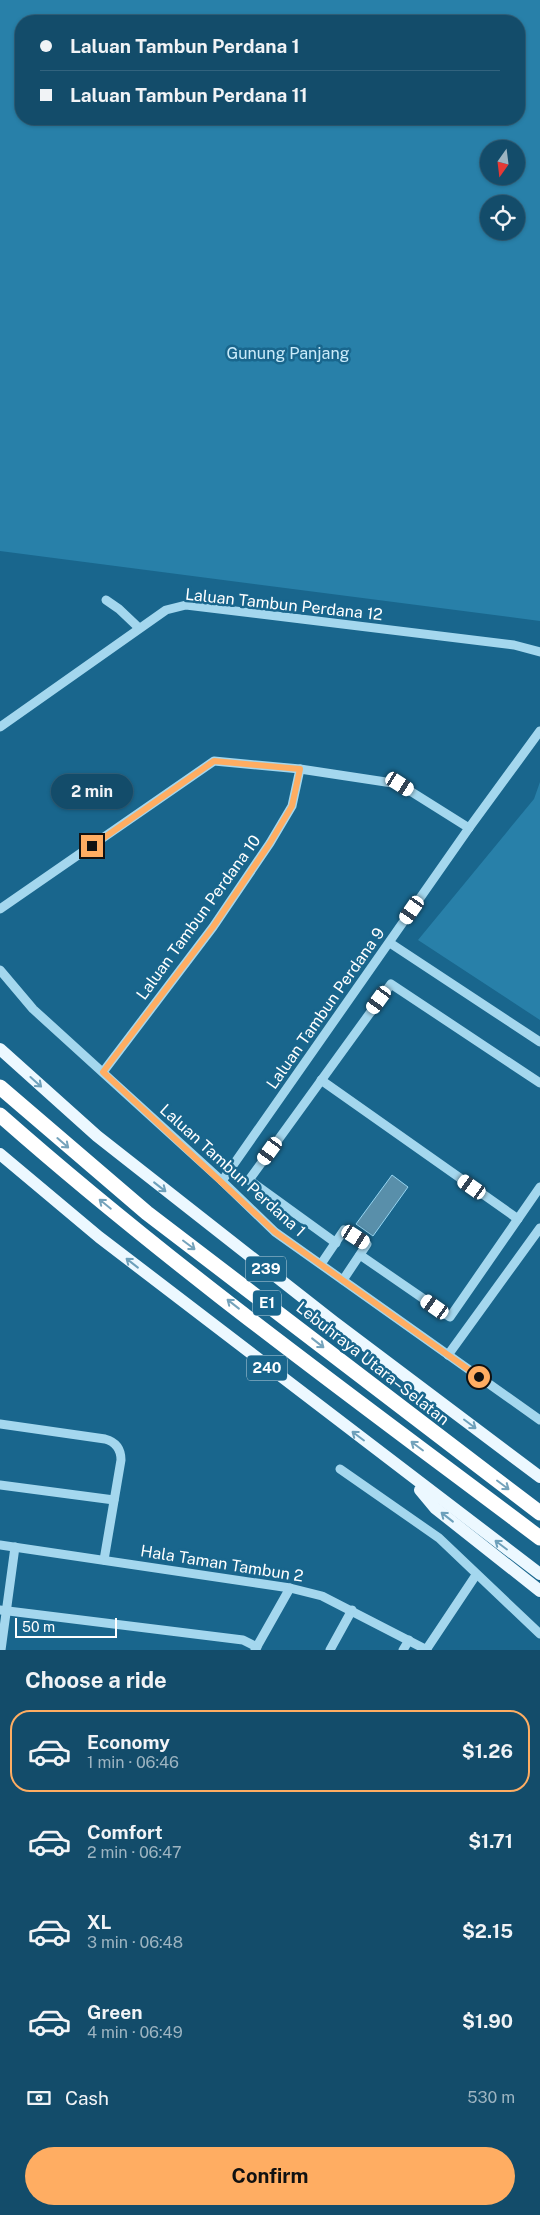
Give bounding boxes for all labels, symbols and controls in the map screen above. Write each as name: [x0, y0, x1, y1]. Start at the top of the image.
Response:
text: Laluan Tambun Perdana 1: [70, 35, 300, 57]
text: Laluan Tambun Perdana 11: [70, 84, 308, 106]
north arrow: [480, 140, 525, 185]
map controls: [480, 140, 525, 240]
button: locate: [480, 195, 525, 240]
park label: Gunung Panjang: [226, 344, 350, 363]
street label: Laluan Tambun Perdana 12: [184, 585, 384, 624]
car: [383, 770, 416, 798]
callout: 2 min: [51, 774, 133, 808]
text: 2 min: [71, 782, 113, 801]
street label: Laluan Tambun Perdana 10: [132, 831, 265, 1003]
route end: [81, 835, 103, 857]
car: [397, 893, 426, 927]
street label: Laluan Tambun Perdana 9: [262, 924, 388, 1093]
car: [364, 983, 393, 1017]
one-way arrow: [30, 1076, 43, 1088]
street label: Laluan Tambun Perdana 1: [156, 1100, 309, 1241]
car: [255, 1134, 284, 1168]
one-way arrow: [56, 1137, 69, 1148]
car: [455, 1172, 488, 1202]
one-way arrow: [154, 1181, 167, 1192]
one-way arrow: [99, 1199, 112, 1210]
car: [339, 1223, 372, 1251]
one-way arrow: [182, 1239, 195, 1250]
road number: 239: [246, 1256, 286, 1282]
one-way arrow: [126, 1257, 139, 1268]
road number: E1: [253, 1290, 281, 1316]
car: [418, 1292, 451, 1322]
street label: Lebuhraya Utara–Selatan: [292, 1298, 453, 1429]
one-way arrow: [226, 1299, 240, 1309]
one-way arrow: [312, 1338, 325, 1349]
road number: 240: [247, 1356, 287, 1380]
route start: [468, 1366, 490, 1388]
one-way arrow: [463, 1418, 476, 1429]
one-way arrow: [351, 1431, 365, 1441]
one-way arrow: [411, 1440, 424, 1451]
one-way arrow: [496, 1480, 510, 1490]
one-way arrow: [441, 1512, 454, 1523]
one-way arrow: [494, 1540, 508, 1550]
street label: Hala Taman Tambun 2: [139, 1541, 305, 1586]
scale bar: [15, 1615, 118, 1638]
text: 50 m: [22, 1619, 55, 1635]
text: Choose a ride: [25, 1667, 167, 1693]
icon: car: [27, 1729, 72, 1774]
text: Economy: [87, 1731, 170, 1753]
text: $1.26: [462, 1740, 513, 1762]
text: 1 min · 06:46: [87, 1753, 179, 1772]
icon: car: [27, 1819, 72, 1864]
text: Comfort: [87, 1821, 163, 1843]
text: $1.71: [468, 1830, 513, 1852]
text: 2 min · 06:47: [87, 1843, 182, 1862]
icon: car: [27, 1909, 72, 1954]
text: XL: [87, 1911, 112, 1933]
text: $2.15: [462, 1920, 513, 1942]
text: 3 min · 06:48: [87, 1933, 183, 1952]
icon: car: [27, 1999, 72, 2044]
text: Green: [87, 2001, 142, 2023]
text: $1.90: [462, 2010, 513, 2032]
text: 4 min · 06:49: [87, 2023, 183, 2042]
icon: cash: [25, 2084, 53, 2112]
text: Cash: [65, 2087, 109, 2109]
text: 530 m: [467, 2088, 515, 2107]
button: Confirm: [25, 2147, 515, 2205]

